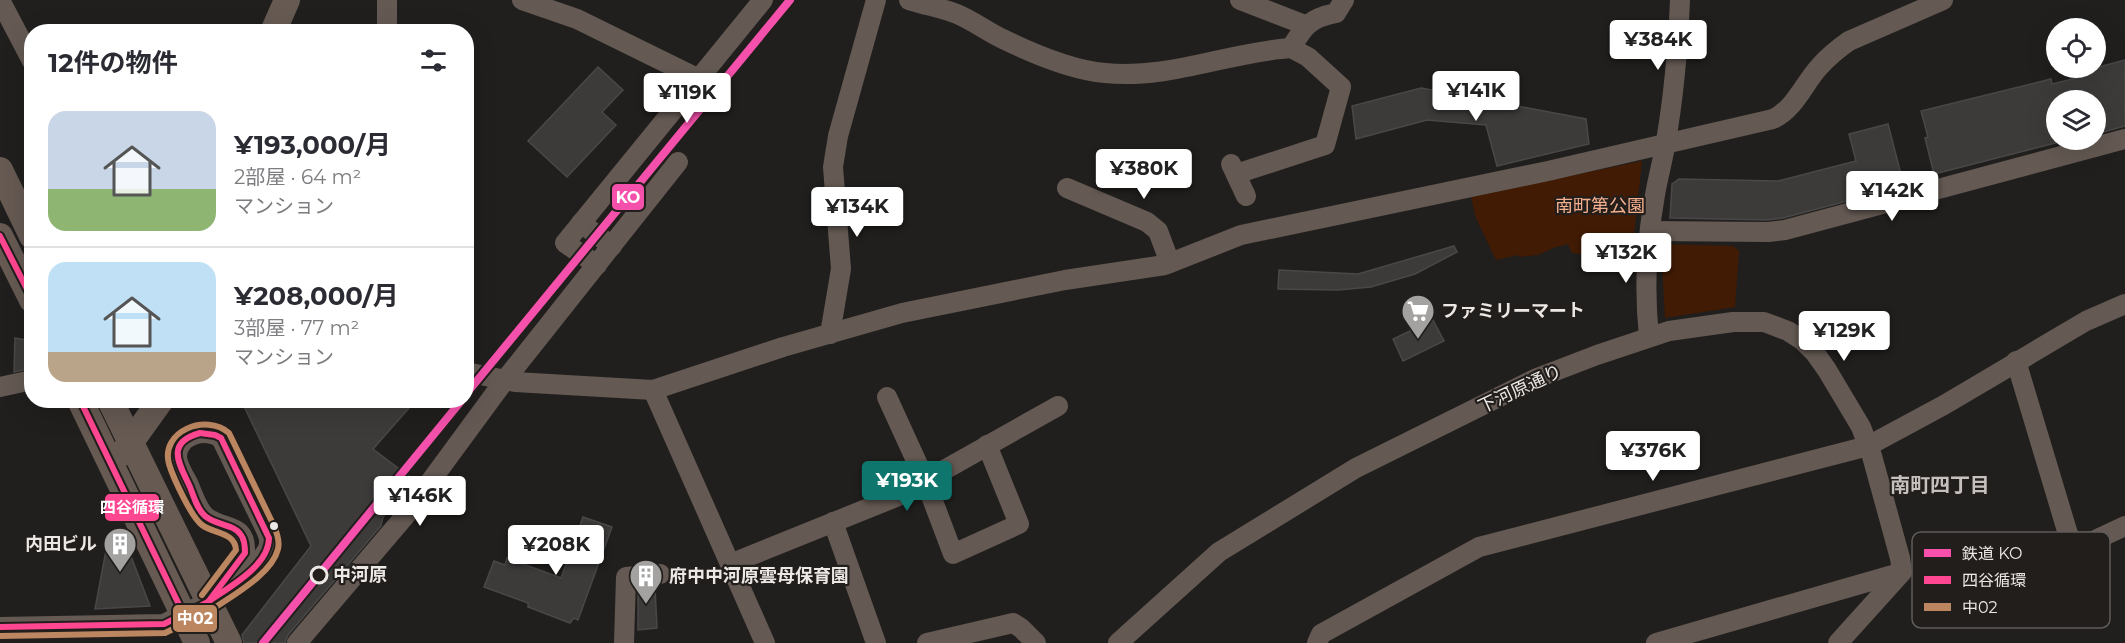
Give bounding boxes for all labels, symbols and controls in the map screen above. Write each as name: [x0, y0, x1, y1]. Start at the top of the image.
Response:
map controls: [2046, 18, 2106, 150]
button: locate: [2046, 18, 2106, 78]
pin: ¥384K: [1616, 20, 1700, 71]
text: ¥384K: [1624, 27, 1692, 51]
icon: filters: [417, 44, 450, 77]
text: 12件の物件: [48, 47, 178, 79]
pin: ¥141K: [1434, 71, 1518, 122]
pin: ¥119K: [645, 73, 729, 124]
text: ¥141K: [1446, 78, 1506, 102]
text: ¥119K: [658, 80, 716, 104]
button: layers: [2046, 90, 2106, 150]
text: ¥193,000/月: [234, 129, 391, 161]
icon: home: [96, 135, 168, 207]
pin: ¥380K: [1102, 149, 1186, 200]
text: ¥380K: [1110, 156, 1178, 180]
text: 2部屋 · 64 m²: [234, 165, 361, 189]
pin: ¥142K: [1850, 171, 1934, 222]
text: ¥142K: [1860, 178, 1924, 202]
line badge: KO: [611, 183, 645, 211]
pin: ¥134K: [815, 187, 899, 238]
text: KO: [616, 188, 640, 207]
text: マンション: [234, 194, 334, 218]
text: ¥134K: [825, 194, 889, 218]
park label: 南町第公園: [1555, 195, 1645, 217]
pin: ¥132K: [1584, 233, 1668, 284]
text: ¥132K: [1595, 240, 1657, 264]
text: ¥208,000/月: [234, 280, 399, 312]
icon: home: [96, 286, 168, 358]
supermarket icon: ファミリーマート: [1400, 293, 1436, 340]
place label: ファミリーマート: [1441, 300, 1585, 322]
pin: ¥129K: [1802, 311, 1886, 362]
text: 3部屋 · 77 m²: [234, 316, 359, 340]
text: ¥129K: [1813, 318, 1875, 342]
text: マンション: [234, 345, 334, 369]
street label: 下河原通り: [1475, 360, 1565, 418]
pin: ¥376K: [1611, 431, 1695, 482]
text: ¥376K: [1620, 438, 1686, 462]
pin: ¥193K: [865, 461, 949, 512]
text: ¥193K: [876, 468, 938, 492]
district label: 南町四丁目: [1890, 473, 1990, 497]
pin: ¥146K: [378, 476, 462, 527]
text: ¥146K: [388, 483, 452, 507]
line badge: 四谷循環: [104, 493, 160, 522]
text: 四谷循環: [100, 498, 164, 517]
unlabelled marker: [268, 520, 280, 532]
pin: ¥208K: [514, 525, 598, 576]
building icon: 内田ビル: [102, 526, 138, 573]
text: ¥208K: [522, 532, 590, 556]
legend: [1912, 532, 2110, 628]
place label: 内田ビル: [25, 533, 97, 555]
text: 鉄道 KO: [1962, 544, 2022, 563]
building icon: 府中中河原雲母保育園: [628, 558, 664, 605]
place label: 中河原: [333, 564, 387, 586]
place label: 府中中河原雲母保育園: [669, 565, 849, 587]
marker: 中河原: [310, 566, 328, 584]
text: 四谷循環: [1962, 571, 2026, 590]
text: 中02: [1962, 598, 1998, 617]
line badge: 中02: [172, 604, 218, 633]
text: 中02: [177, 609, 213, 628]

